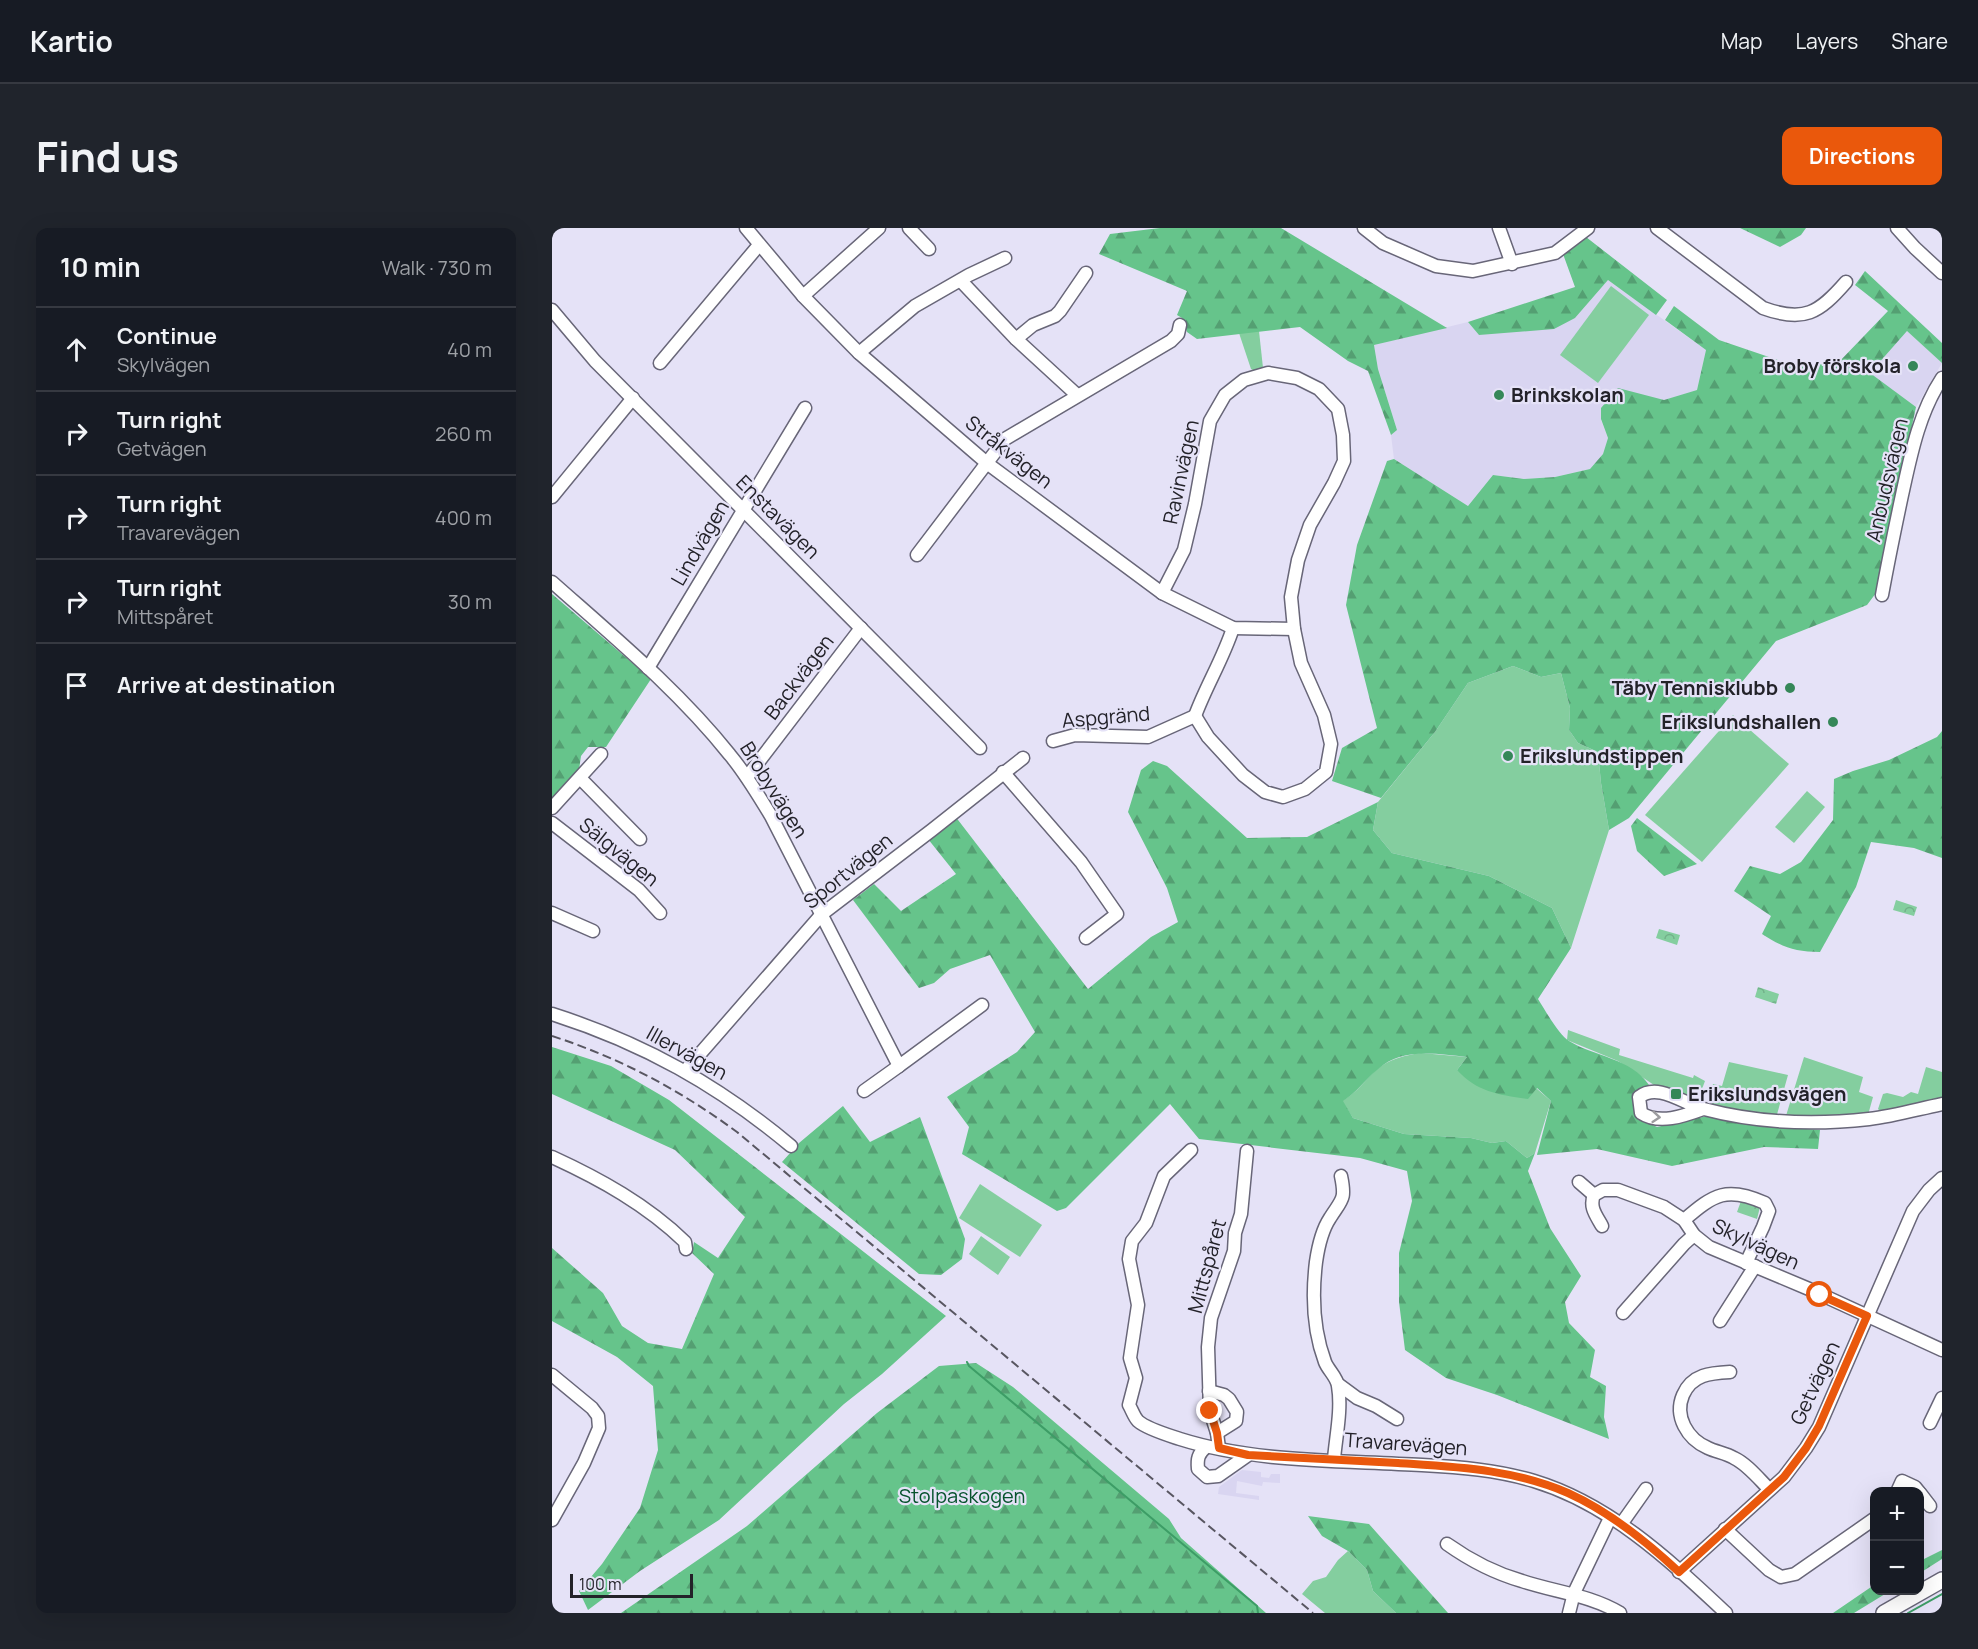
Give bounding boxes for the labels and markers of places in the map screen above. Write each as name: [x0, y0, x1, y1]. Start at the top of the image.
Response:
place label: Broby förskola: [1763, 352, 1901, 379]
marker: Broby förskola: [1906, 359, 1920, 373]
place label: Brinkskolan: [1511, 381, 1624, 408]
marker: Brinkskolan: [1492, 388, 1506, 402]
place label: Täby Tennisklubb: [1612, 674, 1778, 701]
marker: Täby Tennisklubb: [1783, 681, 1797, 695]
place label: Erikslundshallen: [1661, 708, 1821, 735]
marker: Erikslundshallen: [1826, 715, 1840, 729]
place label: Erikslundstippen: [1520, 742, 1683, 769]
marker: Erikslundstippen: [1501, 749, 1515, 763]
place label: Erikslundsvägen: [1688, 1080, 1846, 1107]
marker: Erikslundsvägen: [1669, 1087, 1683, 1101]

